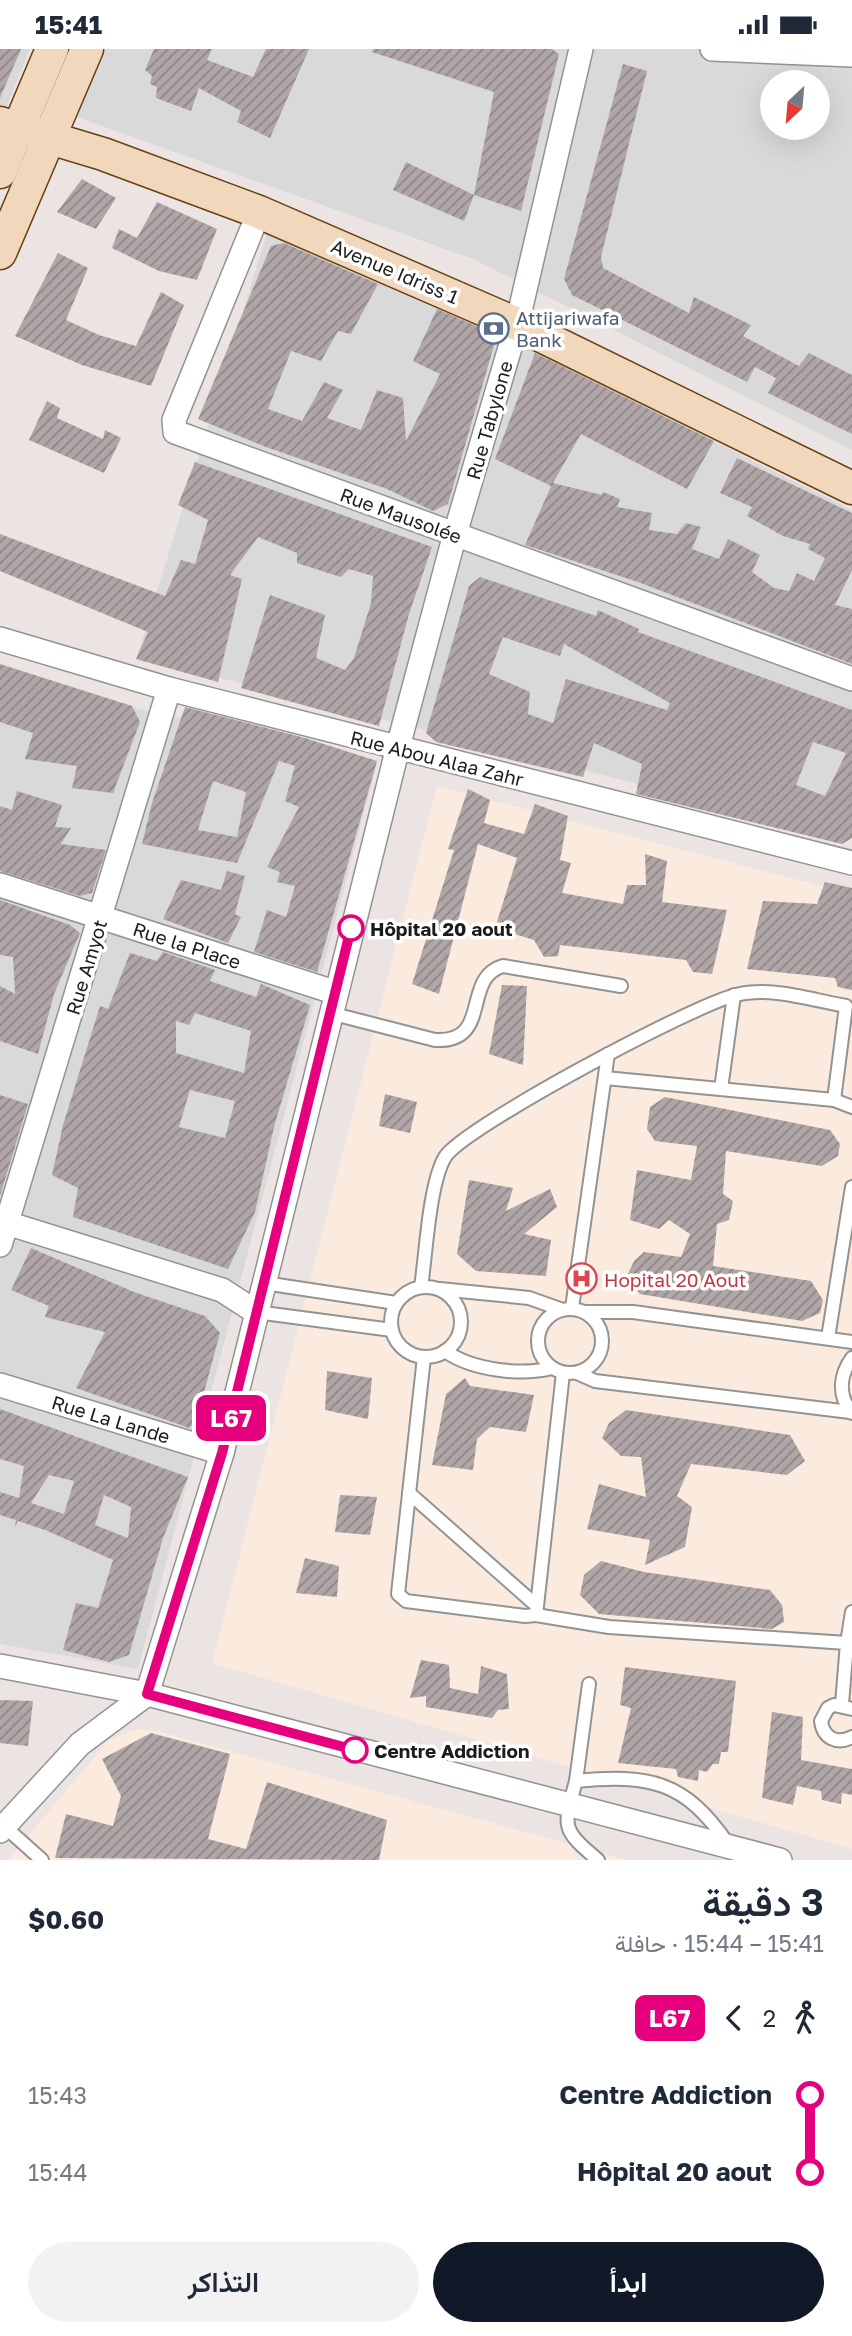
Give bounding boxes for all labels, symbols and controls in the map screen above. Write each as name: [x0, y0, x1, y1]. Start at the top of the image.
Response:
text: 15:41: [35, 9, 102, 40]
north arrow: [760, 70, 830, 140]
map controls: [760, 70, 830, 140]
street label: Avenue Idriss 1: [328, 234, 462, 308]
place label: Attijariwafa Bank: [516, 306, 619, 351]
bank icon: Attijariwafa Bank: [476, 311, 510, 345]
street label: Rue Tabylone: [461, 358, 517, 482]
street label: Rue Mausolée: [337, 482, 465, 548]
street label: Rue Abou Alaa Zahr: [348, 725, 527, 791]
marker: Hôpital 20 aout: [338, 915, 364, 941]
street label: Rue Amyot: [61, 917, 111, 1017]
street label: Rue la Place: [130, 917, 244, 973]
place label: Hôpital 20 aout: [370, 917, 513, 940]
hospital icon: Hopital 20 Aout: [564, 1262, 598, 1296]
place label: Hopital 20 Aout: [604, 1268, 746, 1291]
street label: Rue La Lande: [49, 1390, 173, 1448]
line badge: L67: [191, 1395, 271, 1441]
text: L67: [210, 1403, 252, 1432]
marker: Centre Addiction: [342, 1737, 368, 1763]
place label: Centre Addiction: [374, 1739, 529, 1762]
text: 3 دقيقة: [702, 1879, 824, 1924]
text: $0.60: [28, 1904, 104, 1935]
text: 15:41 – 15:44 · حافلة: [615, 1929, 824, 1957]
icon: back: [715, 1999, 753, 2037]
icon: walk: [786, 1999, 824, 2037]
text: L67: [649, 2003, 691, 2032]
text: 2: [763, 2004, 776, 2032]
text: Centre Addiction: [559, 2079, 772, 2110]
text: 15:43: [28, 2081, 87, 2109]
text: Hôpital 20 aout: [577, 2156, 772, 2187]
text: 15:44: [28, 2158, 87, 2186]
button: التذاكر: [28, 2242, 419, 2322]
button: ابدأ: [433, 2242, 824, 2322]

